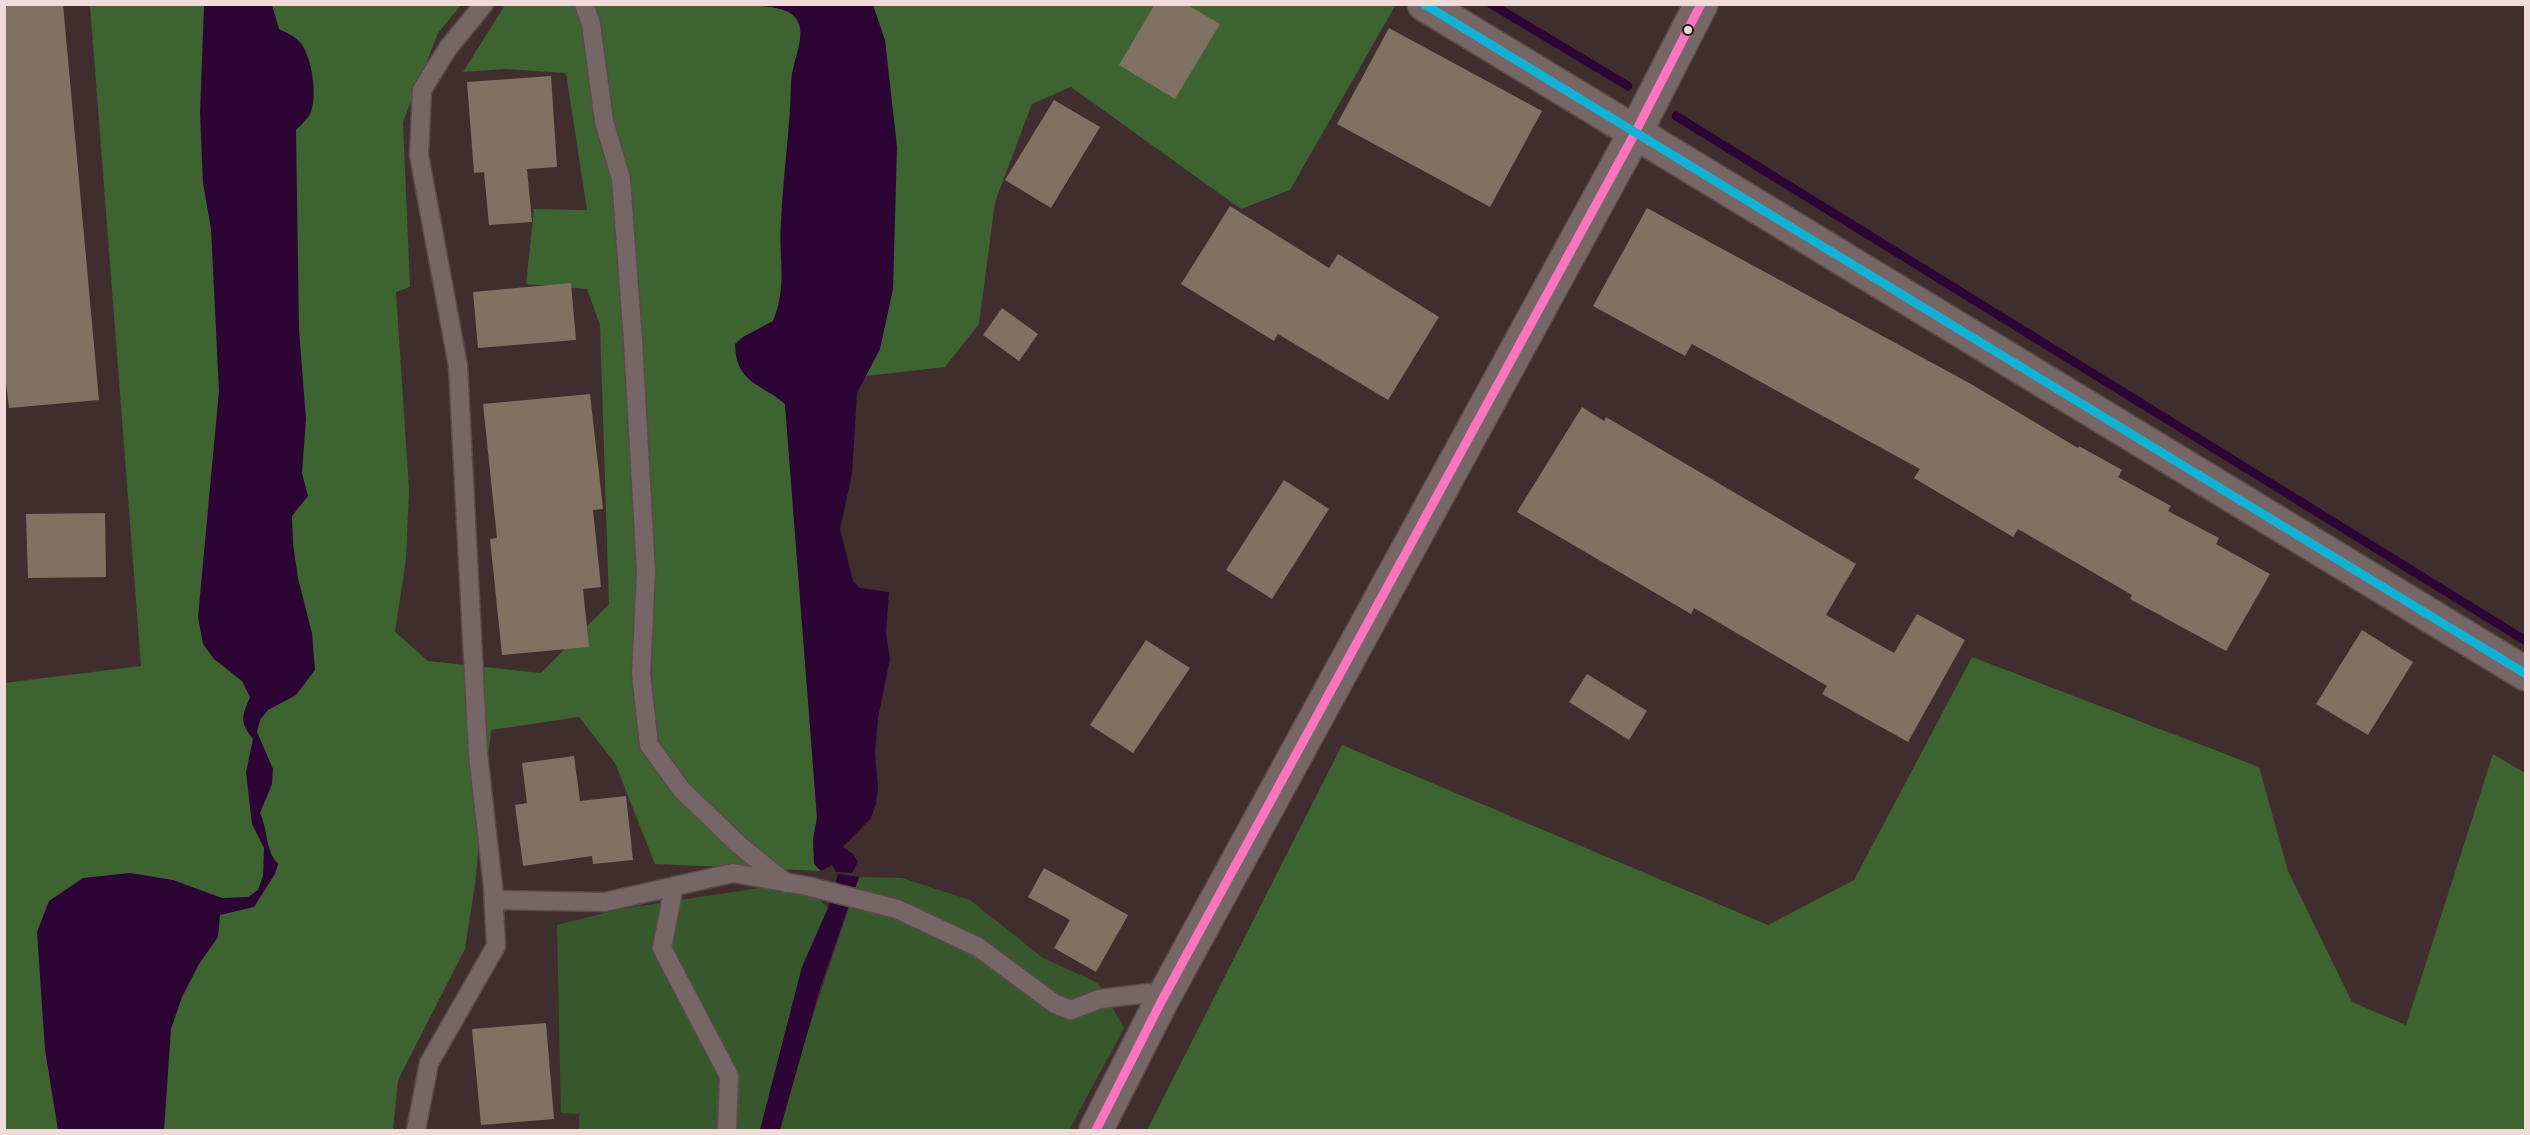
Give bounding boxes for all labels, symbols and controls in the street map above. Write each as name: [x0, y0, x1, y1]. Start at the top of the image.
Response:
unlabelled marker: [1682, 24, 1694, 36]

